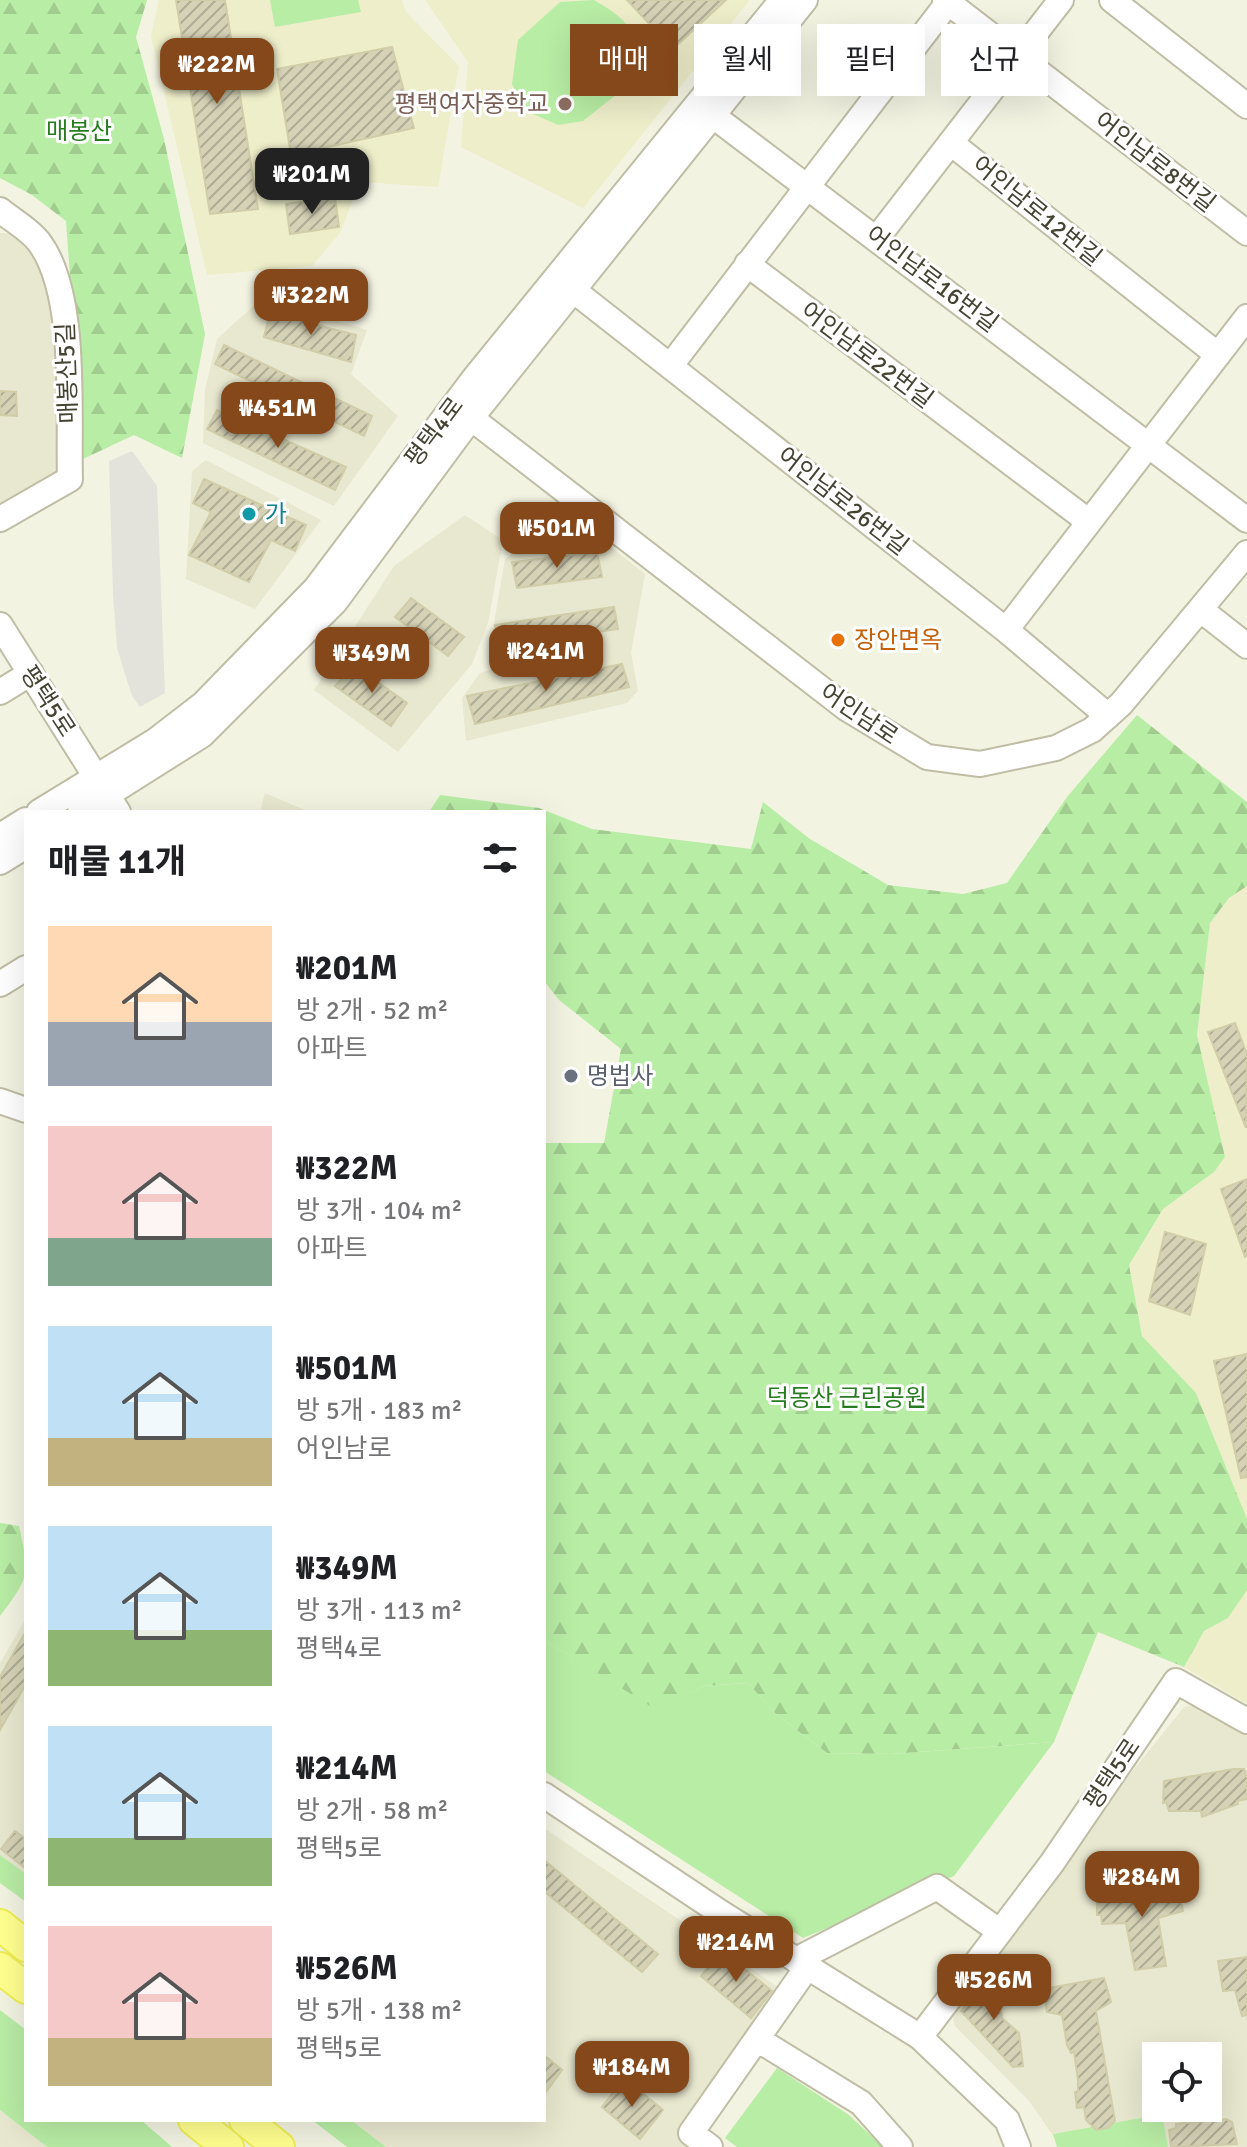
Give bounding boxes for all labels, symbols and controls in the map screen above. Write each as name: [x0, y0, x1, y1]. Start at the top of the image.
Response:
chip: 매매: [570, 24, 678, 96]
chip: 월세: [694, 24, 801, 96]
chip: 필터: [817, 24, 925, 96]
chip: 신규: [941, 24, 1048, 96]
pin: ₩222M: [161, 38, 273, 106]
text: ₩222M: [178, 48, 256, 80]
place label: 평택여자중학교: [394, 89, 549, 119]
marker: 평택여자중학교: [556, 95, 574, 113]
street label: 어인남로8번길: [1088, 105, 1222, 219]
park label: 매봉산: [46, 116, 112, 146]
pin: ₩201M: [256, 148, 368, 216]
street label: 어인남로12번길: [966, 149, 1108, 273]
text: ₩201M: [273, 158, 351, 190]
street label: 어인남로16번길: [860, 219, 1004, 339]
pin: ₩322M: [255, 269, 367, 337]
text: ₩322M: [272, 279, 350, 311]
street label: 어인남로22번길: [795, 295, 939, 415]
street label: 매봉산5길: [50, 322, 84, 424]
pin: ₩451M: [222, 382, 334, 450]
street label: 평택4로: [398, 391, 470, 473]
text: ₩451M: [239, 392, 317, 424]
street label: 어인남로26번길: [771, 440, 915, 562]
place label: 가: [265, 499, 287, 529]
pin: ₩501M: [501, 502, 613, 570]
marker: 가: [240, 505, 258, 523]
text: ₩501M: [518, 512, 596, 544]
pin: ₩241M: [490, 625, 602, 693]
place label: 장안면옥: [854, 625, 942, 655]
pin: ₩349M: [316, 627, 428, 695]
marker: 장안면옥: [829, 631, 847, 649]
text: ₩241M: [507, 635, 585, 667]
text: ₩349M: [333, 637, 411, 669]
street label: 평택5로: [14, 660, 82, 742]
street label: 어인남로: [814, 677, 904, 751]
icon: filters: [478, 836, 522, 880]
text: 매물 11개: [48, 841, 186, 883]
text: ₩201M: [296, 947, 398, 989]
icon: home: [112, 958, 208, 1054]
text: 방 2개 · 52 m²: [296, 995, 448, 1027]
text: 아파트: [296, 1033, 368, 1065]
place label: 명법사: [587, 1061, 653, 1091]
marker: 명법사: [562, 1067, 580, 1085]
text: ₩322M: [296, 1147, 398, 1189]
icon: home: [112, 1158, 208, 1254]
text: 방 3개 · 104 m²: [296, 1195, 462, 1227]
text: 아파트: [296, 1233, 368, 1265]
text: ₩501M: [296, 1347, 398, 1389]
icon: home: [112, 1358, 208, 1454]
park label: 덕동산 근린공원: [767, 1383, 927, 1413]
text: 방 5개 · 183 m²: [296, 1395, 462, 1427]
text: 어인남로: [296, 1433, 392, 1465]
text: ₩349M: [296, 1547, 398, 1589]
icon: home: [112, 1558, 208, 1654]
text: 방 3개 · 113 m²: [296, 1595, 462, 1627]
text: 평택4로: [296, 1633, 382, 1665]
street label: 평택5로: [1077, 1733, 1147, 1815]
text: ₩214M: [296, 1747, 398, 1789]
icon: home: [112, 1758, 208, 1854]
text: 방 2개 · 58 m²: [296, 1795, 448, 1827]
text: 평택5로: [296, 1833, 382, 1865]
pin: ₩284M: [1086, 1851, 1198, 1919]
text: ₩284M: [1103, 1861, 1181, 1893]
pin: ₩214M: [680, 1916, 792, 1984]
text: ₩214M: [697, 1926, 775, 1958]
text: ₩526M: [296, 1947, 398, 1989]
pin: ₩526M: [938, 1954, 1050, 2022]
icon: home: [112, 1958, 208, 2054]
text: ₩526M: [955, 1964, 1033, 1996]
text: 방 5개 · 138 m²: [296, 1995, 462, 2027]
text: 평택5로: [296, 2033, 382, 2065]
pin: ₩184M: [576, 2041, 688, 2109]
map controls: [1142, 2042, 1222, 2122]
button: locate: [1142, 2042, 1222, 2122]
text: ₩184M: [593, 2051, 671, 2083]

